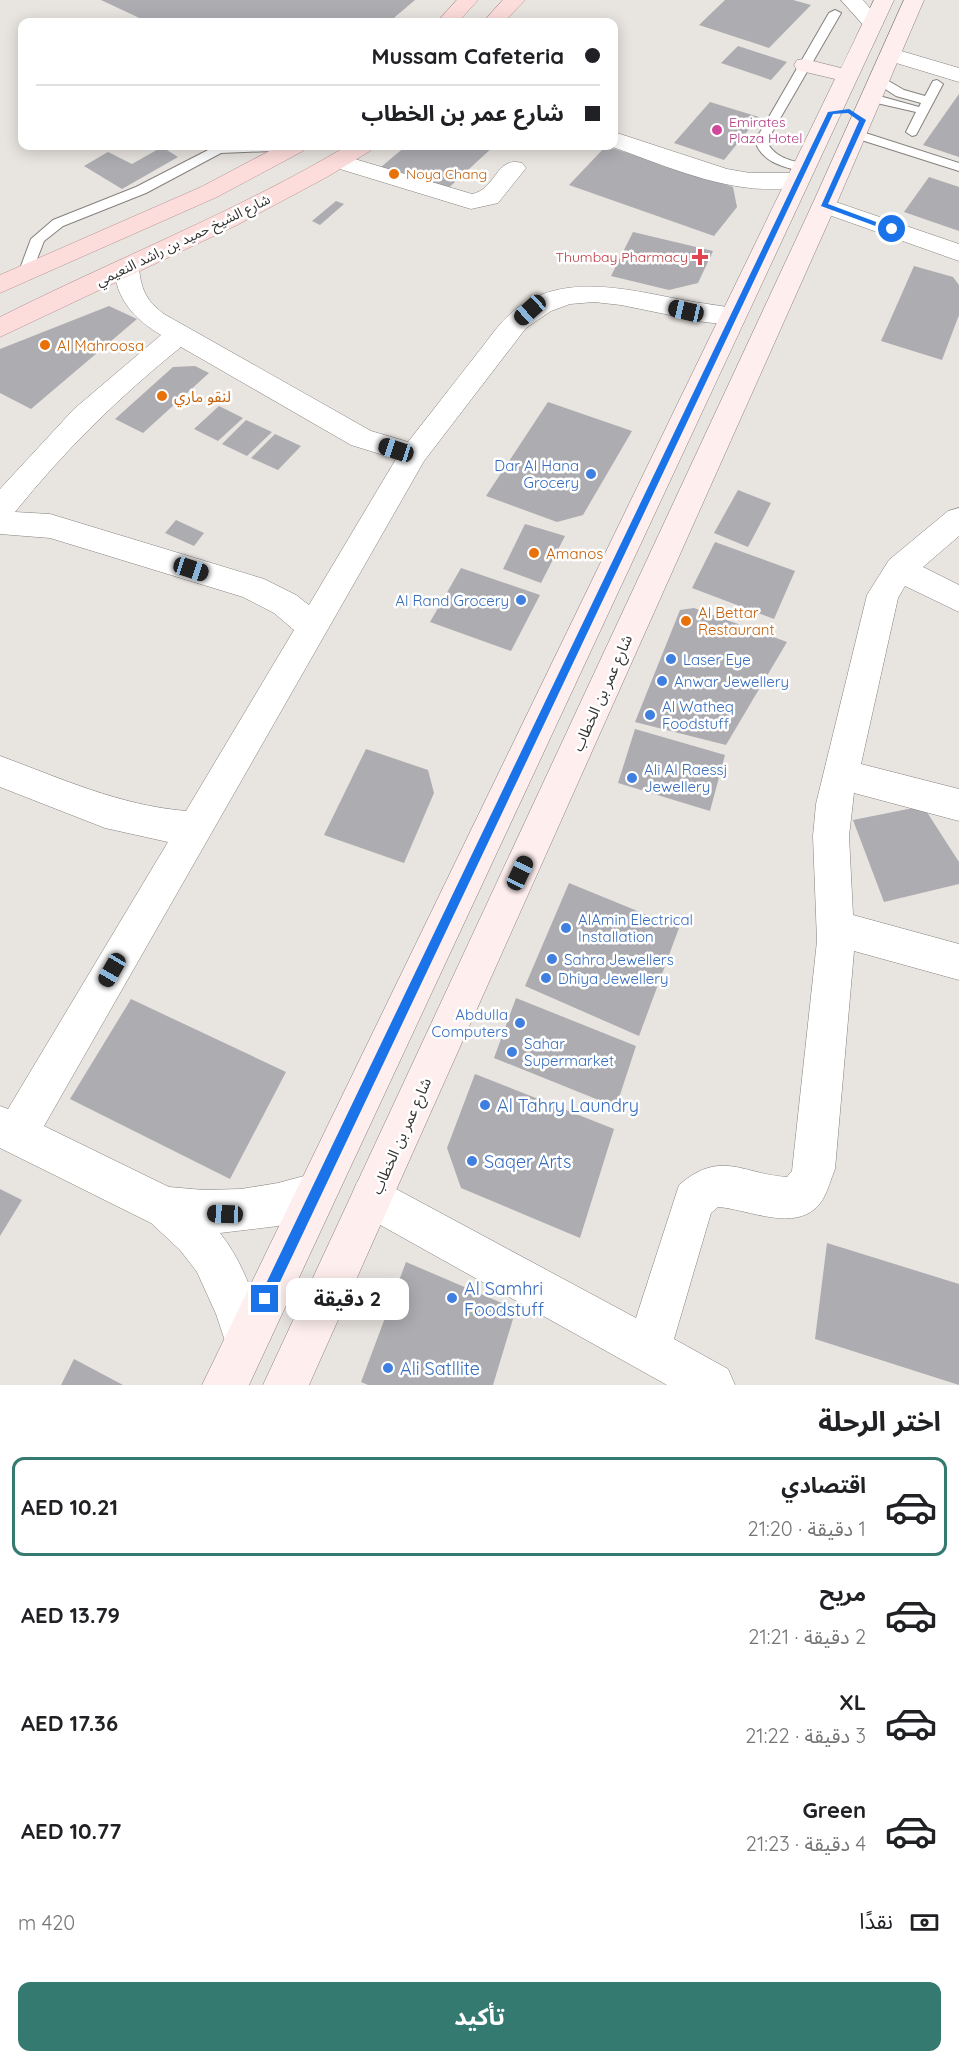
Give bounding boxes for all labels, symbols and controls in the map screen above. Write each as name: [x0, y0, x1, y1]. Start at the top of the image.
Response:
text: Mussam Cafeteria: [371, 42, 564, 70]
text: شارع عمر بن الخطاب: [361, 99, 564, 127]
place label: Emirates Plaza Hotel: [729, 113, 802, 147]
marker: Emirates Plaza Hotel: [710, 123, 724, 137]
place label: Noya Chang: [406, 165, 487, 183]
marker: Noya Chang: [387, 167, 401, 181]
street label: شارع الشيخ حميد بن راشد النعيمي: [93, 190, 274, 292]
route start: [878, 215, 905, 242]
place label: Thumbay Pharmacy: [555, 248, 688, 266]
marker: Thumbay Pharmacy: [693, 250, 707, 264]
car: [511, 291, 549, 329]
car: [666, 298, 706, 324]
place label: Al Mahroosa: [57, 336, 144, 355]
marker: Al Mahroosa: [38, 338, 52, 352]
place label: لنقو ماري: [174, 387, 231, 408]
marker: لنقو ماري: [155, 389, 169, 403]
car: [376, 436, 416, 464]
place label: Dar Al Hana Grocery: [494, 456, 579, 492]
marker: Dar Al Hana Grocery: [584, 467, 598, 481]
place label: Amanos: [546, 544, 603, 563]
marker: Amanos: [527, 546, 541, 560]
car: [171, 555, 211, 583]
place label: Al Rand Grocery: [395, 591, 509, 610]
marker: Al Rand Grocery: [514, 593, 528, 607]
place label: Al Bettar Restaurant: [698, 603, 775, 639]
marker: Al Bettar Restaurant: [679, 614, 693, 628]
street label: شارع عمر بن الخطاب: [568, 632, 639, 755]
place label: Laser Eye: [683, 650, 751, 669]
marker: Laser Eye: [664, 652, 678, 666]
place label: Anwar Jewellery: [674, 672, 789, 691]
marker: Anwar Jewellery: [655, 674, 669, 688]
place label: Al Watheq Foodstuff: [662, 697, 734, 733]
marker: Al Watheq Foodstuff: [643, 708, 657, 722]
place label: Ali Al Raessj Jewellery: [644, 760, 728, 796]
marker: Ali Al Raessj Jewellery: [625, 771, 639, 785]
car: [504, 853, 536, 893]
place label: AlAmin Electrical Installation: [578, 910, 693, 946]
marker: AlAmin Electrical Installation: [559, 921, 573, 935]
car: [95, 950, 129, 990]
place label: Sahra Jewellers: [564, 950, 674, 969]
marker: Sahra Jewellers: [545, 952, 559, 966]
place label: Dhiya Jewellery: [558, 969, 669, 988]
marker: Dhiya Jewellery: [539, 971, 553, 985]
place label: Abdulla Computers: [432, 1005, 508, 1041]
marker: Abdulla Computers: [513, 1016, 527, 1030]
place label: Sahar Supermarket: [524, 1034, 614, 1070]
marker: Sahar Supermarket: [505, 1045, 519, 1059]
street label: شارع عمر بن الخطاب: [367, 1075, 438, 1198]
place label: Al Tahry Laundry: [497, 1094, 639, 1117]
marker: Al Tahry Laundry: [478, 1098, 492, 1112]
place label: Saqer Arts: [484, 1150, 571, 1173]
marker: Saqer Arts: [465, 1154, 479, 1168]
car: [207, 1204, 243, 1224]
place label: Al Samhri Foodstuff: [464, 1277, 544, 1321]
callout: 2 دقيقة: [286, 1278, 409, 1320]
route end: [251, 1285, 278, 1312]
text: 2 دقيقة: [314, 1286, 381, 1311]
marker: Al Samhri Foodstuff: [445, 1291, 459, 1305]
place label: Ali Satllite: [400, 1357, 480, 1380]
marker: Ali Satllite: [381, 1361, 395, 1375]
text: اختر الرحلة: [818, 1404, 941, 1438]
text: اقتصادي: [781, 1471, 866, 1499]
icon: car: [884, 1480, 938, 1534]
text: AED 10.21: [21, 1493, 118, 1521]
text: 1 دقيقة · 21:20: [748, 1516, 866, 1541]
text: مريح: [820, 1579, 866, 1607]
icon: car: [884, 1588, 938, 1642]
text: AED 13.79: [21, 1601, 120, 1629]
text: 2 دقيقة · 21:21: [748, 1624, 866, 1649]
text: XL: [839, 1688, 866, 1716]
icon: car: [884, 1696, 938, 1750]
text: AED 17.36: [21, 1709, 118, 1737]
text: 3 دقيقة · 21:22: [745, 1723, 866, 1748]
text: Green: [803, 1796, 866, 1824]
icon: car: [884, 1804, 938, 1858]
text: AED 10.77: [21, 1817, 121, 1845]
text: 4 دقيقة · 21:23: [746, 1831, 866, 1856]
icon: cash: [908, 1906, 941, 1939]
text: نقدًا: [859, 1907, 893, 1935]
text: 420 m: [18, 1910, 75, 1935]
button: تأكيد: [18, 1982, 941, 2051]

